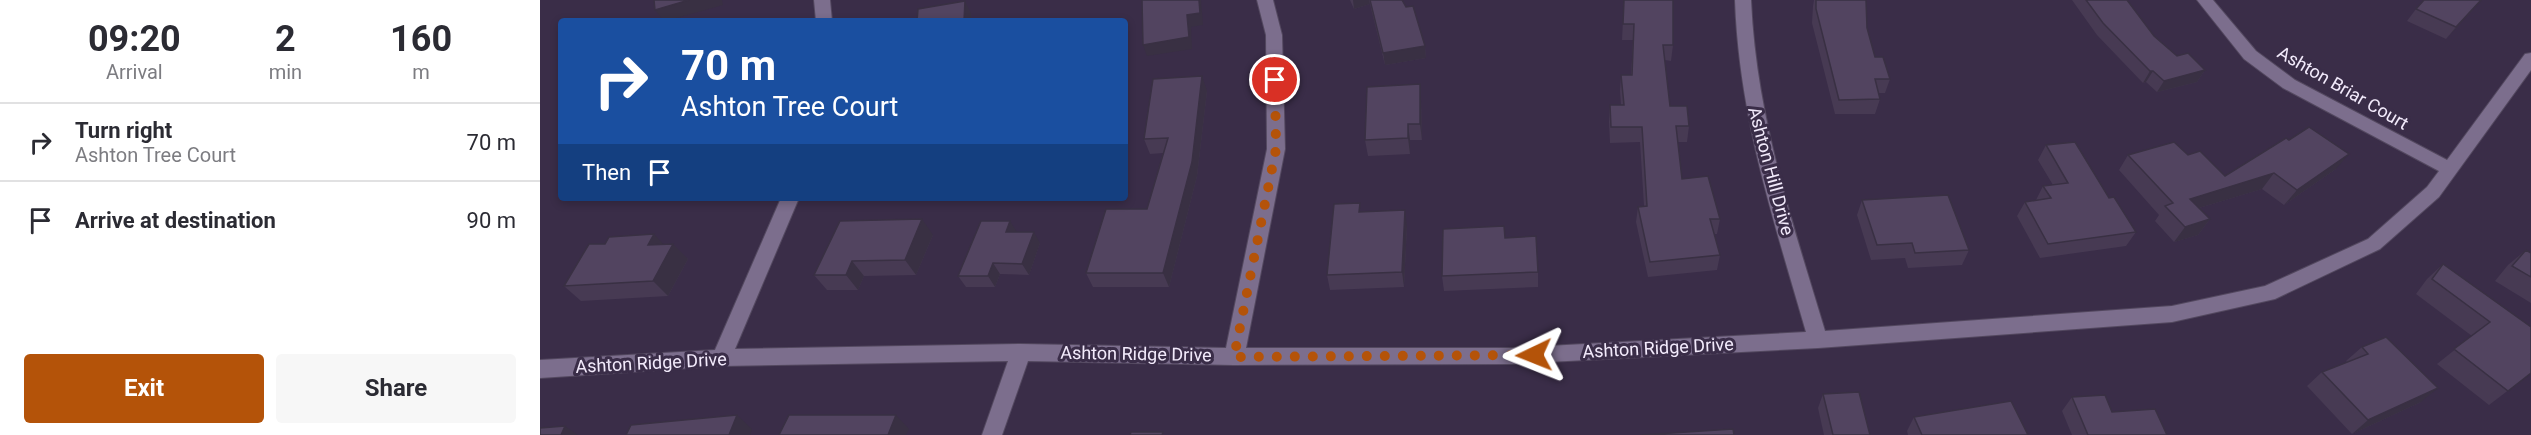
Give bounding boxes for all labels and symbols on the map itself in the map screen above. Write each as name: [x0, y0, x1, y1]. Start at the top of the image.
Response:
street label: Ashton Briar Court: [2274, 42, 2413, 134]
pin: [1249, 54, 1300, 105]
street label: Ashton Hill Drive: [1744, 104, 1799, 237]
position arrow: [1502, 323, 1566, 387]
street label: Ashton Ridge Drive: [1582, 333, 1734, 362]
street label: Ashton Ridge Drive: [1060, 342, 1212, 365]
street label: Ashton Ridge Drive: [575, 348, 727, 377]

